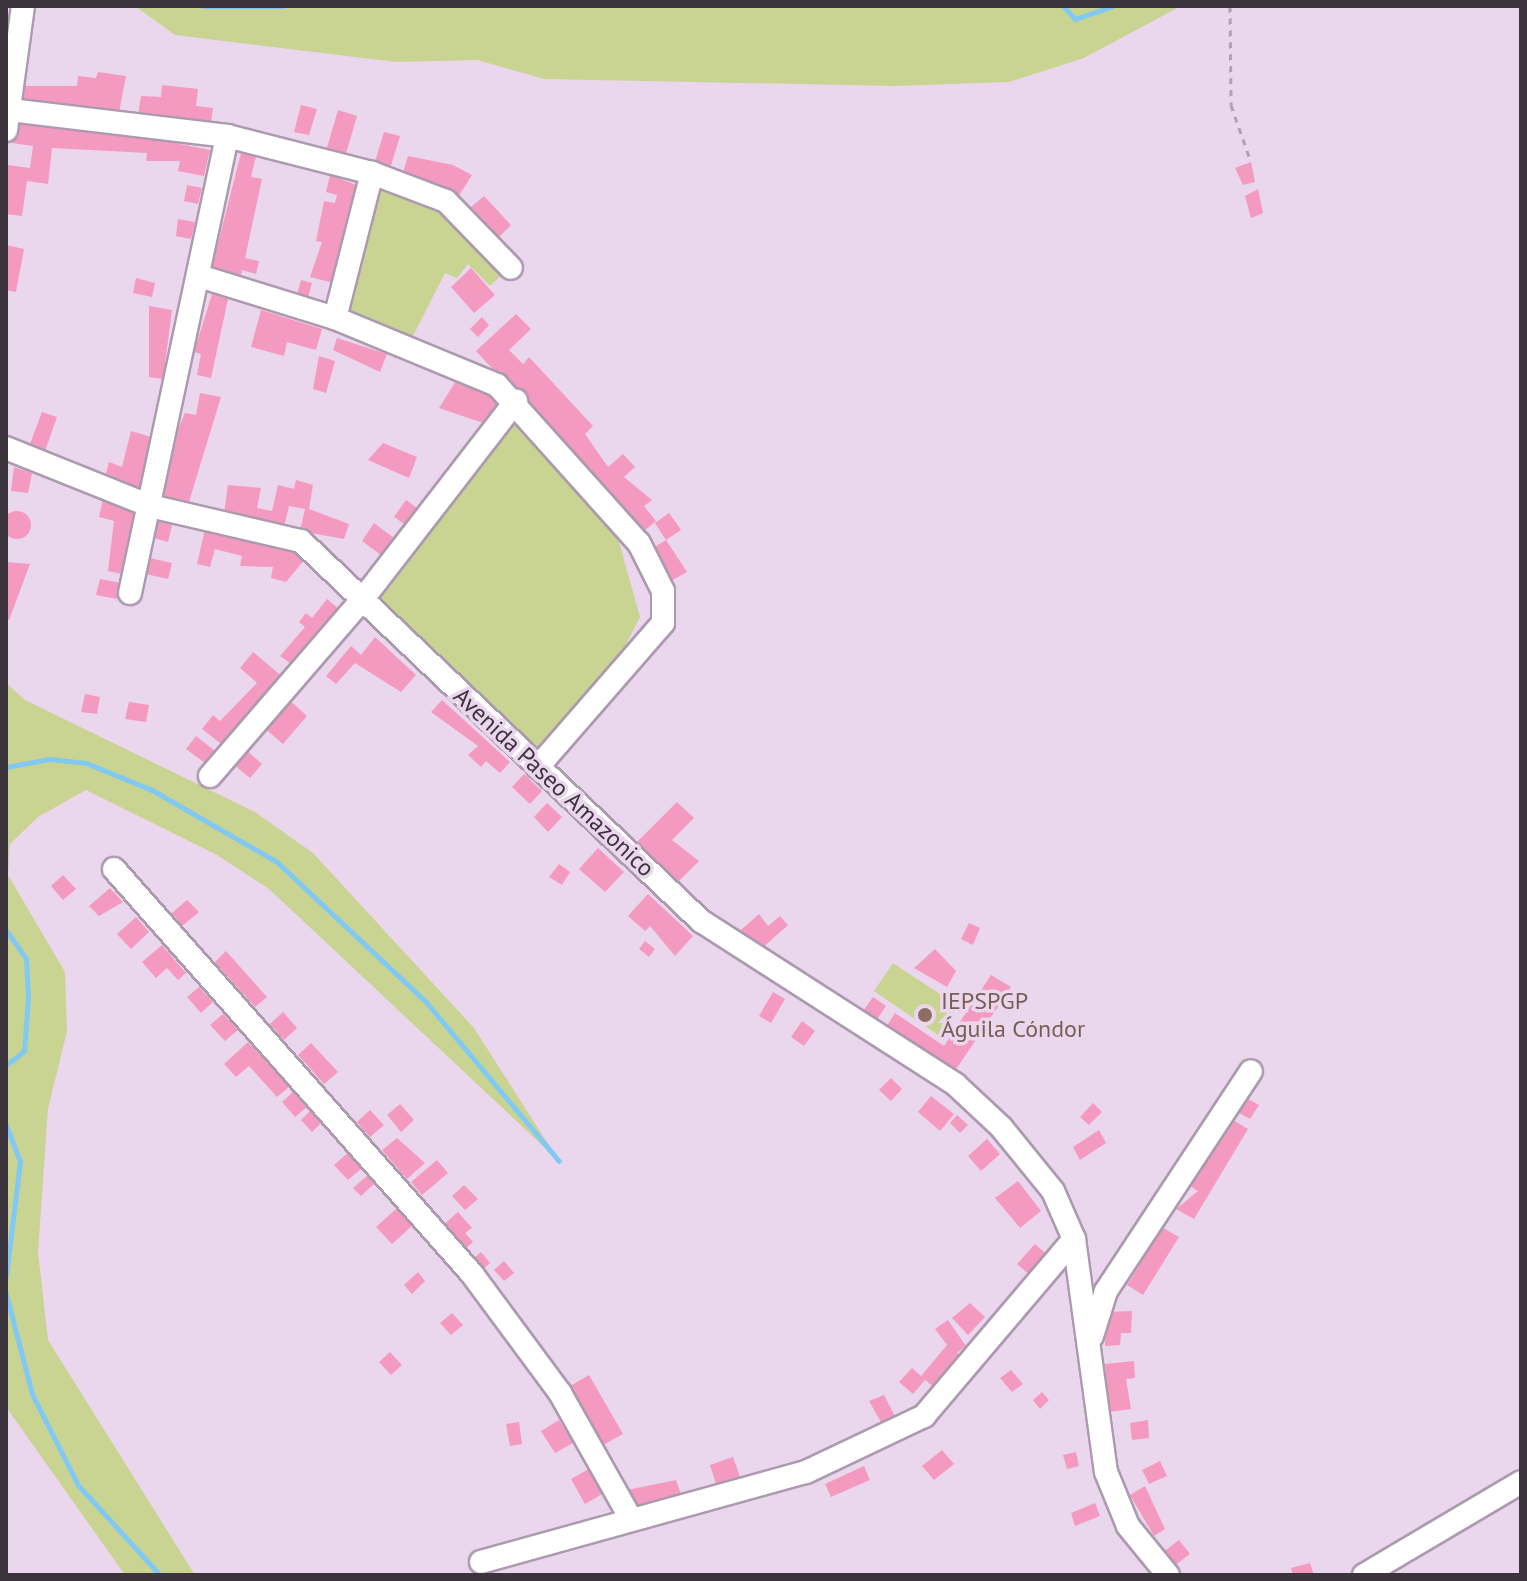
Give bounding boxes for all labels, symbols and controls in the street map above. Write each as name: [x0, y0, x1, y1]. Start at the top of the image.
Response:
street label: Avenida Paseo Amazonico: [447, 681, 661, 883]
place label: IEPSPGP Águila Cóndor: [941, 987, 1085, 1043]
marker: IEPSPGP Águila Cóndor: [916, 1006, 934, 1024]

